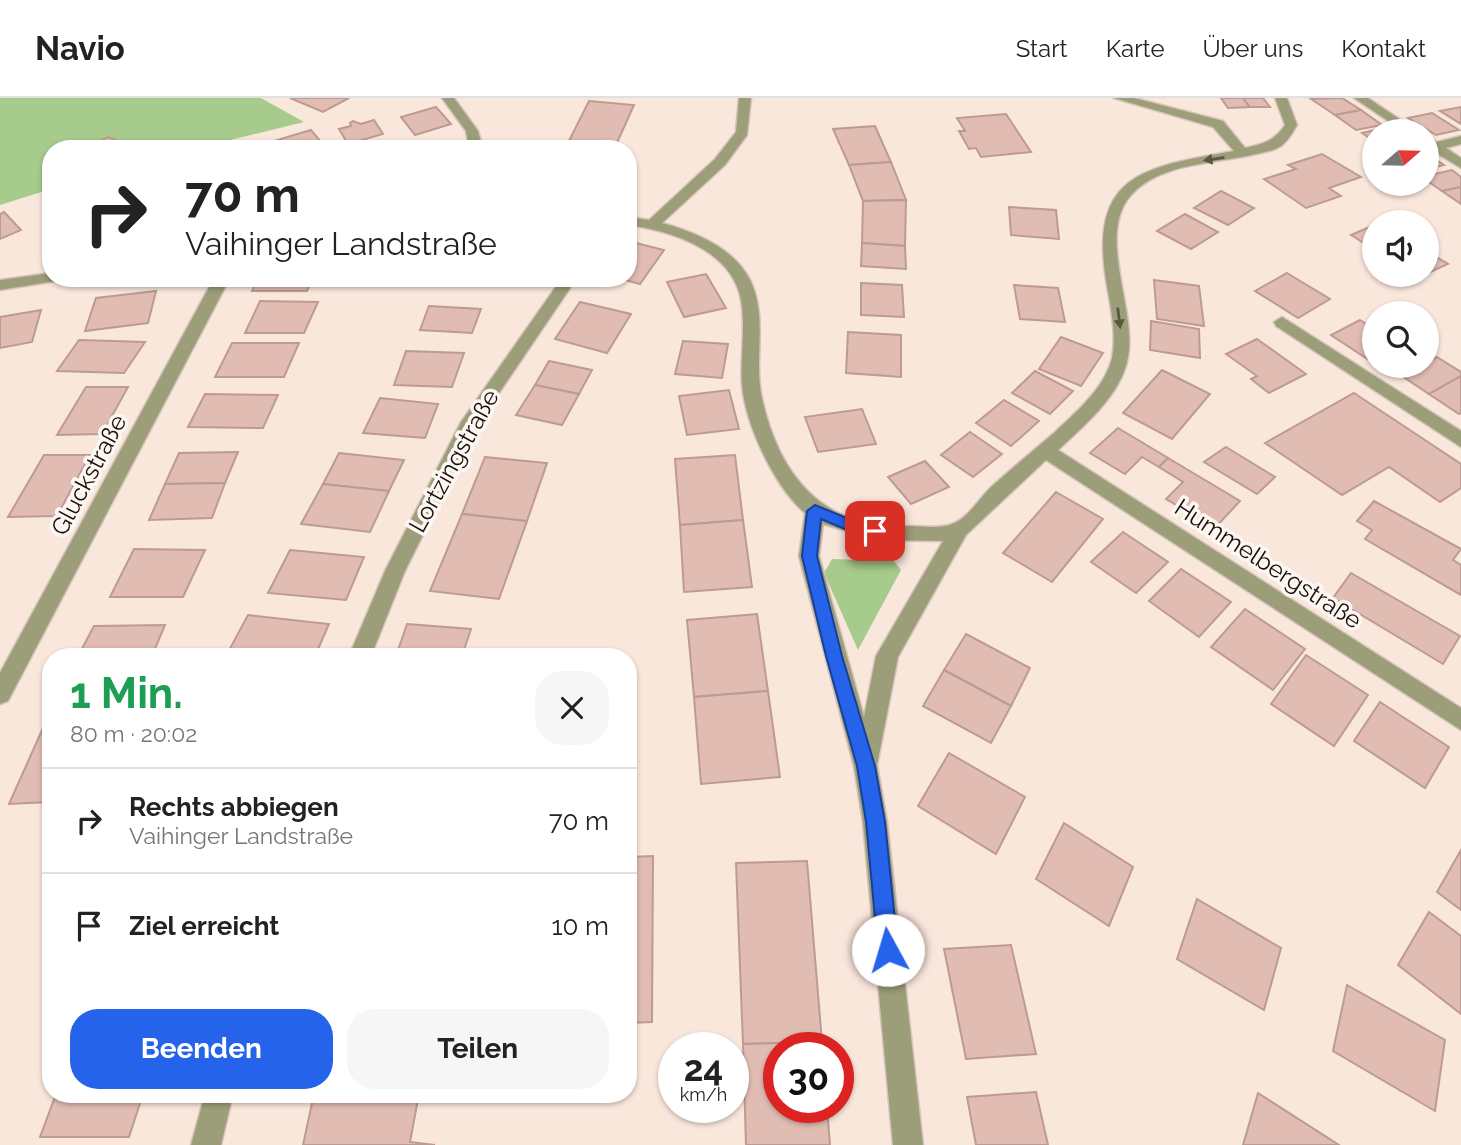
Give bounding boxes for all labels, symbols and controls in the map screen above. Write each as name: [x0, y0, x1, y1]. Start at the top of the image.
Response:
text: Navio: [35, 29, 125, 68]
text: Start: [1016, 34, 1068, 63]
text: Karte: [1106, 34, 1165, 63]
text: Über uns: [1203, 34, 1303, 63]
text: Kontakt: [1341, 34, 1426, 63]
north arrow: [1362, 119, 1438, 196]
map controls: [1362, 119, 1439, 378]
one-way arrow: [1202, 154, 1224, 165]
text: 70 m: [185, 166, 300, 223]
icon: right: [70, 168, 161, 259]
button: sound: [1362, 210, 1439, 287]
text: Vaihinger Landstraße: [185, 225, 497, 262]
button: search: [1362, 301, 1439, 378]
one-way arrow: [1114, 307, 1125, 329]
street label: Lortzingstraße: [402, 384, 505, 537]
street label: Gluckstraße: [45, 410, 132, 540]
street label: Hummelbergstraße: [1169, 492, 1367, 635]
pin: [845, 501, 905, 561]
icon: arrive: [856, 512, 894, 550]
text: 1 Min.: [70, 669, 183, 718]
button: close: [535, 671, 609, 745]
text: 80 m · 20:02: [70, 720, 197, 747]
text: Rechts abbiegen: [129, 792, 339, 822]
icon: right: [70, 802, 108, 840]
text: 70 m: [549, 806, 609, 836]
text: Vaihinger Landstraße: [129, 822, 353, 849]
icon: arrive: [70, 907, 108, 945]
text: Ziel erreicht: [129, 911, 279, 941]
text: 10 m: [551, 911, 609, 941]
position arrow: [851, 913, 925, 987]
button: Beenden: [70, 1009, 333, 1089]
button: Teilen: [347, 1009, 609, 1089]
speed limit sign: 30: [763, 1032, 854, 1123]
text: 24: [684, 1048, 723, 1089]
text: km/h: [680, 1084, 727, 1105]

